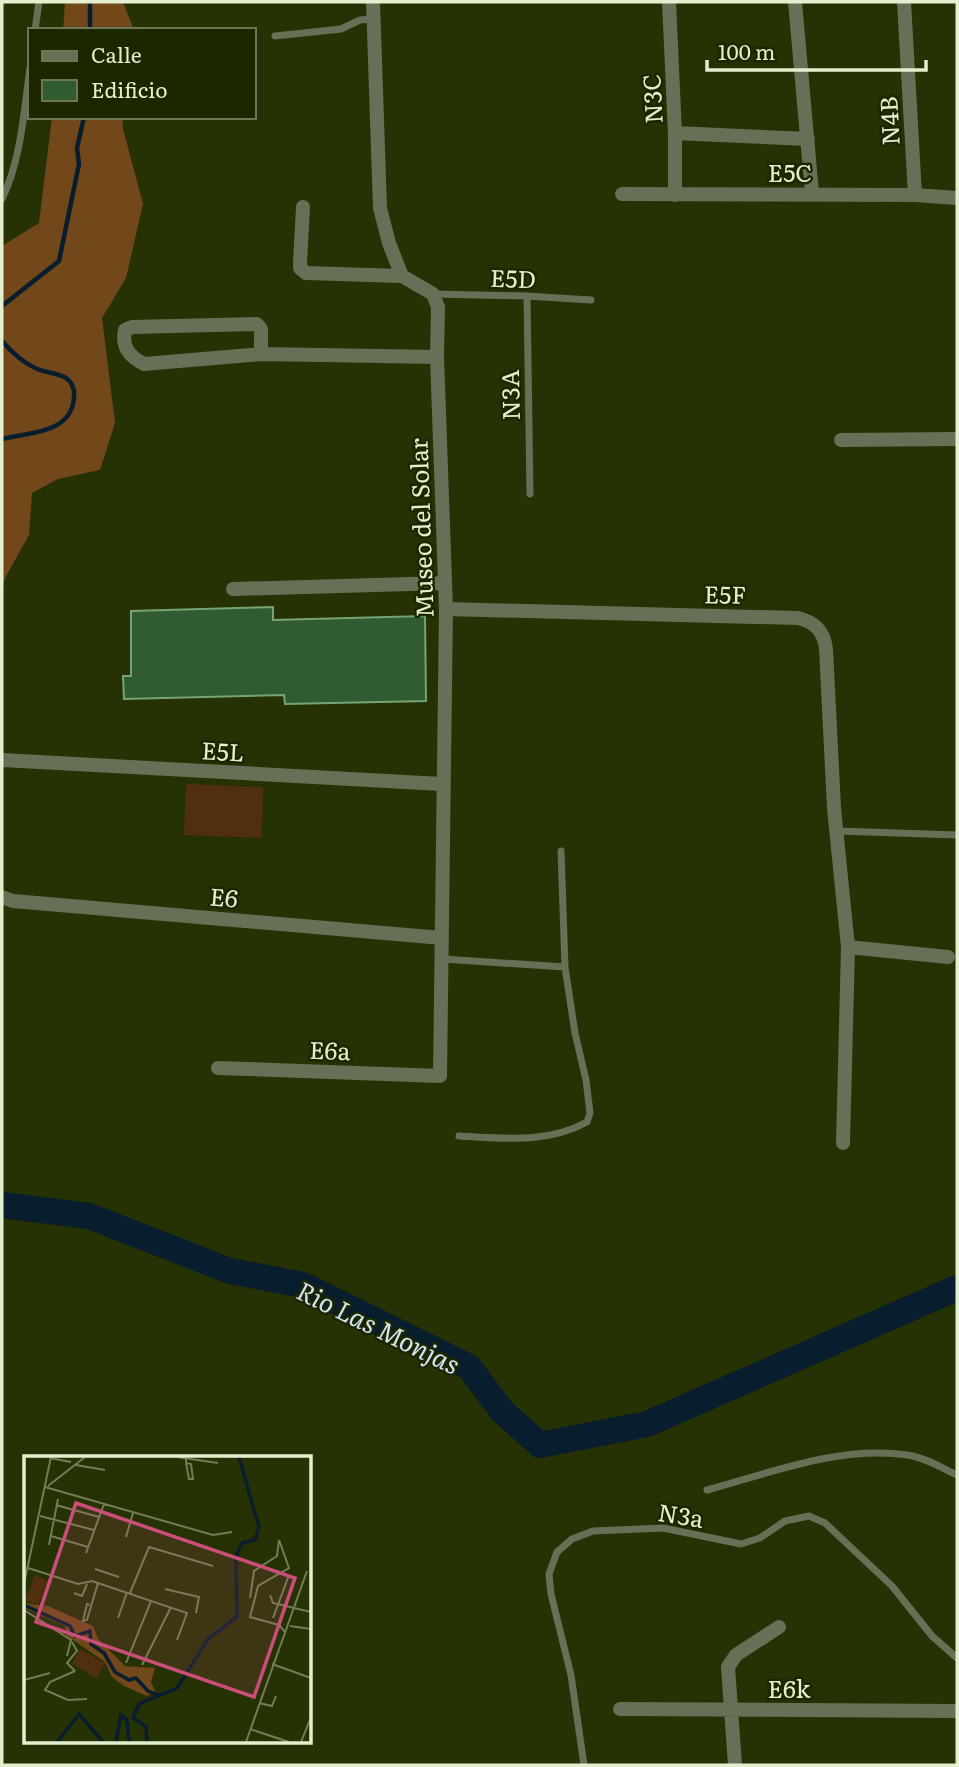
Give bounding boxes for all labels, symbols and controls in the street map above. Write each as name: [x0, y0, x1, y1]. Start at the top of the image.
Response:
legend: [28, 28, 256, 119]
scale bar: [707, 28, 926, 72]
text: 100 m: [718, 35, 775, 66]
text: Calle: [91, 38, 142, 69]
text: Edificio: [91, 73, 167, 104]
street label: N3C: [632, 73, 670, 125]
street label: N4B: [869, 96, 907, 146]
street label: E5C: [768, 154, 812, 189]
street label: E5D: [489, 259, 537, 295]
street label: N3A: [491, 369, 527, 421]
street label: Museo del Solar: [399, 437, 441, 618]
street label: E5F: [704, 575, 746, 611]
street label: E5L: [201, 731, 245, 769]
street label: E6: [208, 877, 240, 915]
street label: E6a: [309, 1031, 351, 1067]
water label: Rio Las Monjas: [291, 1270, 467, 1382]
inset map: [24, 1456, 312, 1742]
street label: N3a: [656, 1493, 707, 1535]
street label: E6k: [768, 1670, 811, 1705]

